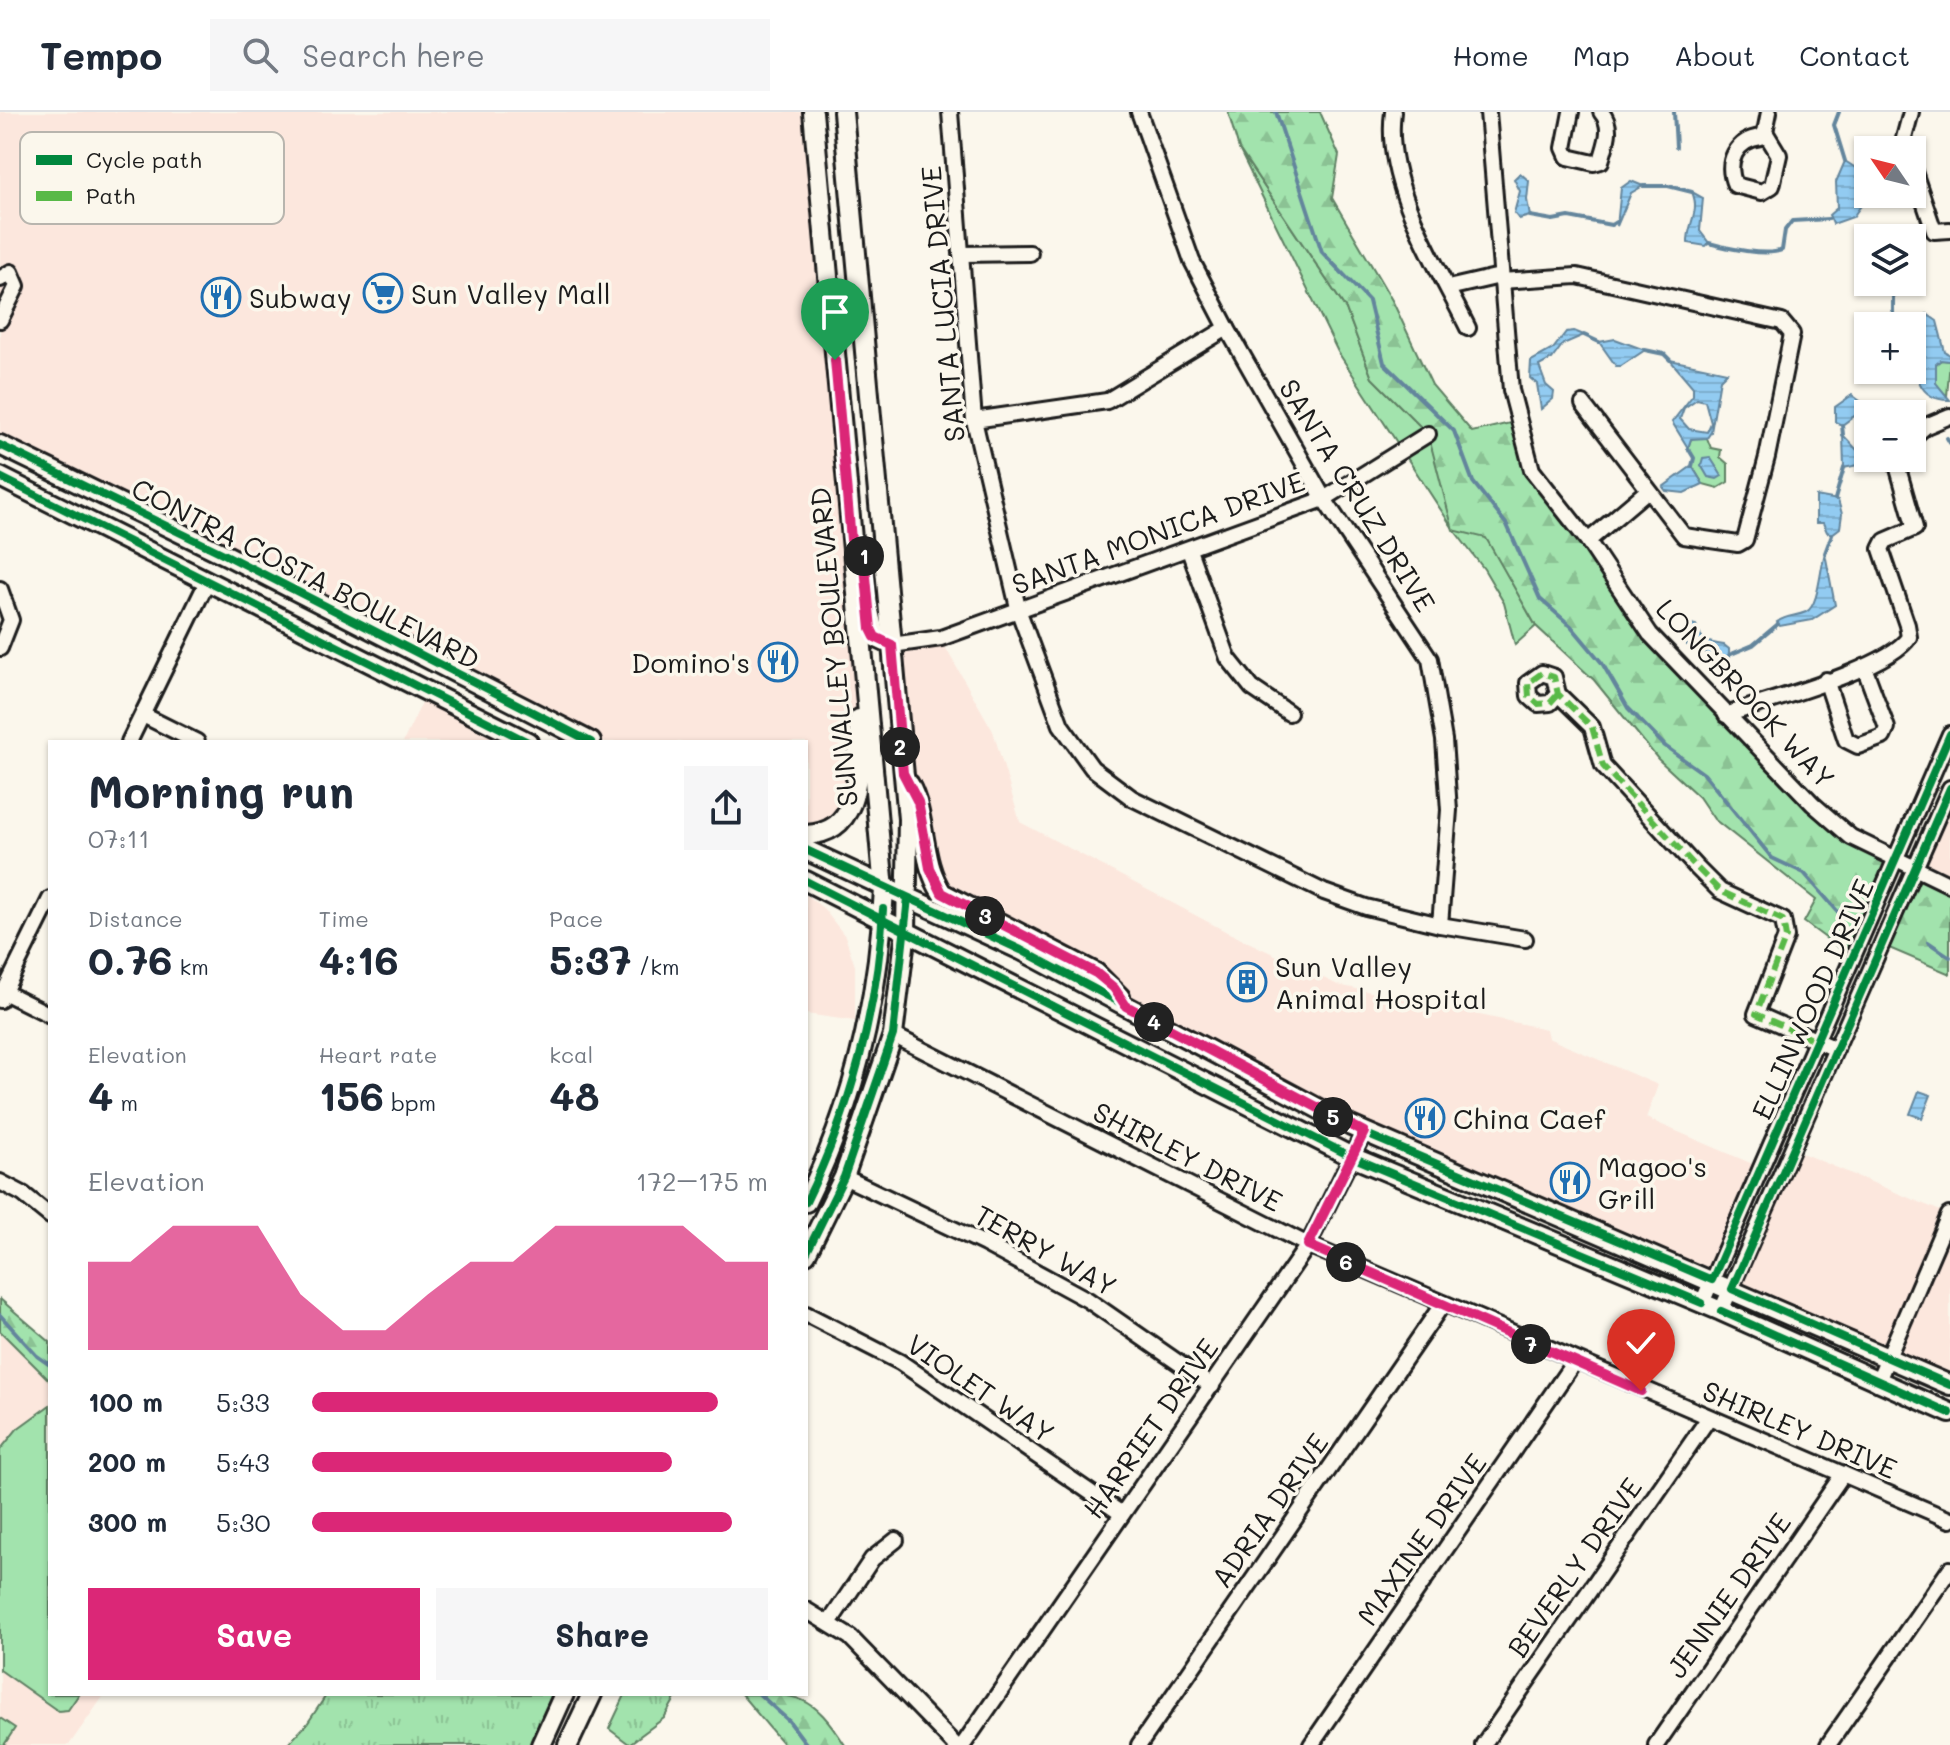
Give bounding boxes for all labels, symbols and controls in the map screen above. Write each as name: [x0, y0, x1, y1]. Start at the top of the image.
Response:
search box: [210, 19, 770, 91]
text: Tempo: [40, 30, 162, 80]
icon: search: [238, 33, 282, 77]
text: Search here: [302, 35, 485, 75]
text: Home: [1453, 37, 1529, 73]
text: Map: [1573, 37, 1630, 73]
text: About: [1674, 37, 1755, 73]
text: Contact: [1799, 37, 1910, 73]
legend: [20, 132, 284, 224]
north arrow: [1854, 136, 1926, 208]
map controls: [1854, 136, 1926, 472]
text: Cycle path: [86, 145, 202, 174]
street label: SANTA LUCIA DRIVE: [912, 164, 972, 444]
text: Path: [86, 181, 135, 210]
button: layers: [1854, 224, 1926, 296]
supermarket icon: Sun Valley Mall: [362, 272, 404, 314]
place label: Sun Valley Mall: [411, 275, 611, 311]
restaurant icon: Subway: [200, 276, 242, 318]
pin: [801, 278, 869, 360]
place label: Subway: [249, 279, 352, 315]
icon: arrive: [813, 290, 857, 334]
button: +: [1854, 312, 1926, 384]
street label: SANTA CRUZ DRIVE: [1272, 372, 1444, 618]
button: −: [1854, 400, 1926, 472]
street label: SANTA MONICA DRIVE: [1007, 462, 1309, 602]
street label: CONTRA COSTA BOULEVARD: [126, 469, 486, 677]
street label: SUNVALLEY BOULEVARD: [801, 486, 865, 808]
pin: 1: [844, 536, 884, 576]
text: 1: [859, 541, 869, 570]
street label: LONGBROOK WAY: [1649, 591, 1843, 795]
restaurant icon: Domino's: [757, 641, 799, 683]
place label: Domino's: [631, 644, 750, 680]
pin: 2: [880, 727, 920, 767]
text: 2: [894, 732, 906, 761]
text: Morning run: [88, 762, 354, 819]
button: share: [684, 766, 768, 850]
text: 07:11: [88, 821, 150, 855]
street label: ELLINWOOD DRIVE: [1743, 873, 1881, 1125]
pin: 3: [965, 896, 1005, 936]
text: 3: [978, 901, 992, 930]
text: Distance: [88, 904, 183, 933]
text: Time: [319, 904, 369, 933]
text: Pace: [549, 904, 603, 933]
text: 0.76: [88, 933, 173, 985]
text: 4:16: [319, 933, 399, 985]
text: 5:37: [549, 933, 632, 985]
place label: Sun Valley Animal Hospital: [1275, 948, 1487, 1016]
text: km: [173, 952, 209, 981]
text: /km: [632, 952, 679, 981]
building icon: Sun Valley Animal Hospital: [1226, 961, 1268, 1003]
pin: 4: [1134, 1002, 1174, 1042]
text: 4: [1147, 1007, 1161, 1036]
text: Elevation: [88, 1040, 187, 1069]
text: Heart rate: [319, 1040, 437, 1069]
text: kcal: [549, 1040, 593, 1069]
text: 4: [88, 1069, 113, 1121]
text: 156: [319, 1069, 384, 1121]
text: 48: [549, 1069, 600, 1121]
text: m: [113, 1088, 138, 1117]
text: bpm: [384, 1088, 436, 1117]
street label: SHIRLEY DRIVE: [1087, 1093, 1289, 1219]
pin: 5: [1313, 1097, 1353, 1137]
restaurant icon: China Caef: [1404, 1097, 1446, 1139]
place label: China Caef: [1453, 1100, 1606, 1136]
text: 5: [1327, 1102, 1339, 1131]
place label: Magoo's Grill: [1598, 1148, 1707, 1216]
restaurant icon: Magoo's Grill: [1549, 1161, 1591, 1203]
text: Elevation: [88, 1164, 205, 1198]
text: 172–175 m: [636, 1164, 768, 1198]
street label: TERRY WAY: [969, 1196, 1123, 1304]
pin: 6: [1326, 1242, 1366, 1282]
text: 6: [1339, 1247, 1353, 1276]
pin: [1607, 1309, 1675, 1391]
icon: check: [1619, 1321, 1663, 1365]
pin: 7: [1511, 1324, 1551, 1364]
street label: VIOLET WAY: [900, 1326, 1062, 1450]
text: 7: [1525, 1329, 1537, 1358]
street label: HARRIET DRIVE: [1075, 1331, 1225, 1525]
street label: SHIRLEY DRIVE: [1697, 1372, 1903, 1486]
text: 100 m: [88, 1385, 163, 1419]
text: 5:33: [216, 1385, 270, 1419]
street label: ADRIA DRIVE: [1202, 1426, 1336, 1594]
text: 200 m: [88, 1445, 166, 1479]
text: 5:43: [216, 1445, 270, 1479]
street label: MAXINE DRIVE: [1348, 1446, 1494, 1632]
street label: BEVERLY DRIVE: [1499, 1470, 1649, 1664]
text: 300 m: [88, 1505, 167, 1539]
text: 5:30: [216, 1505, 271, 1539]
street label: JENNIE DRIVE: [1658, 1505, 1798, 1685]
button: Save: [88, 1588, 420, 1680]
button: Share: [436, 1588, 768, 1680]

